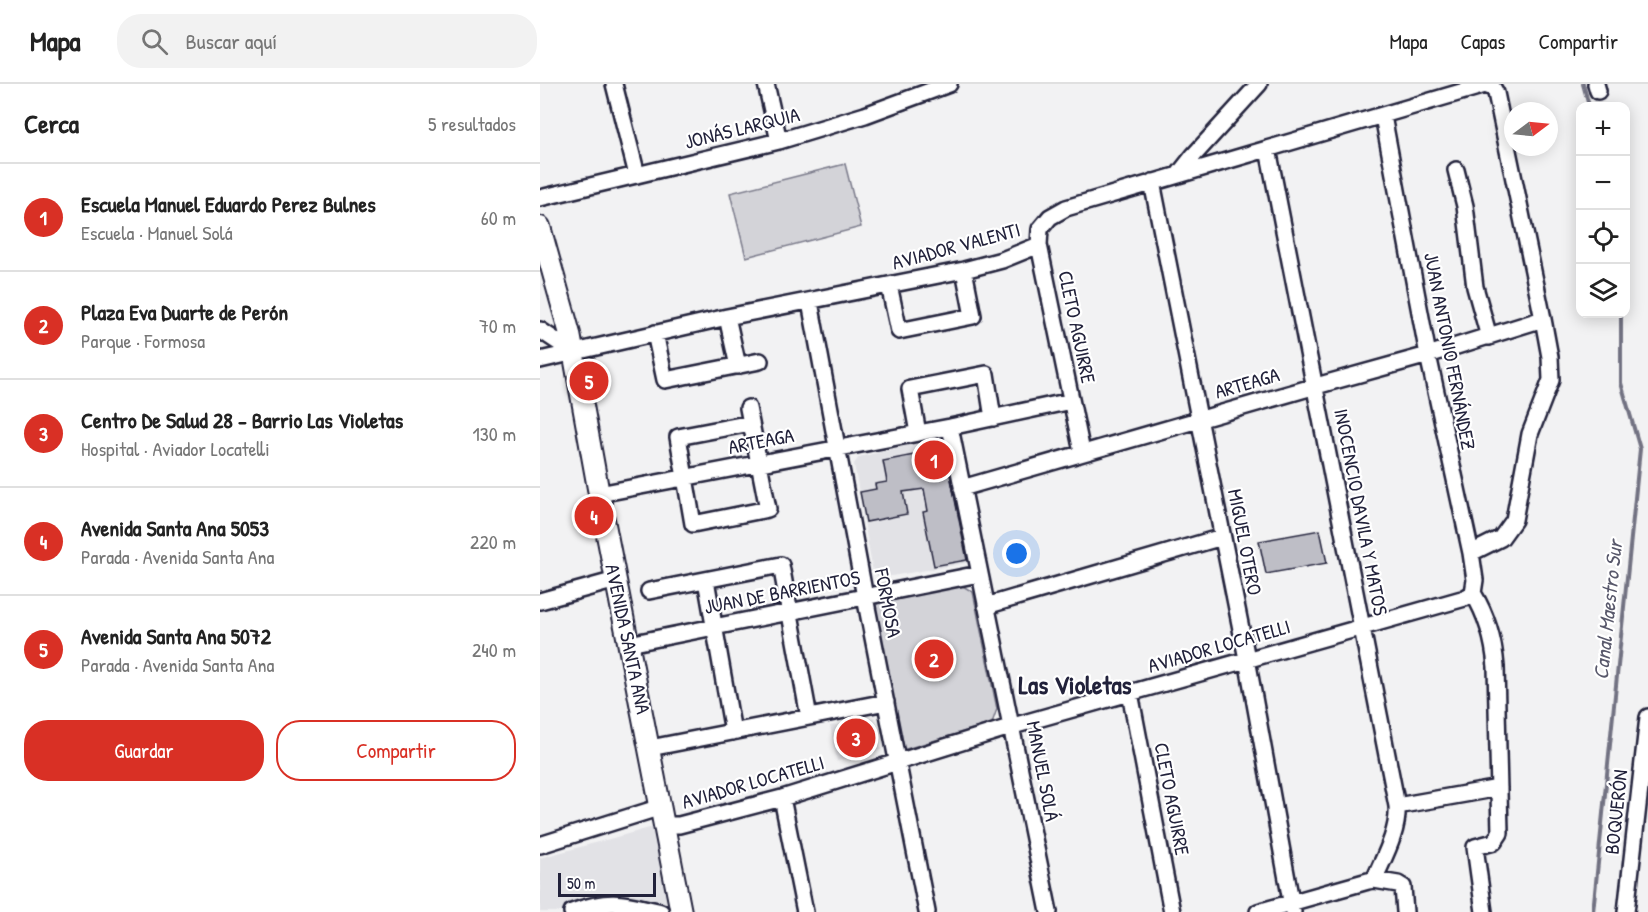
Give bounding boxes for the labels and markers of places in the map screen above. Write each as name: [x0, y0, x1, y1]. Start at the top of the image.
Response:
pin: 5: [569, 358, 608, 404]
pin: 1: [914, 438, 954, 482]
pin: 4: [574, 494, 614, 538]
pin: 2: [914, 636, 954, 682]
pin: 3: [836, 716, 876, 760]

